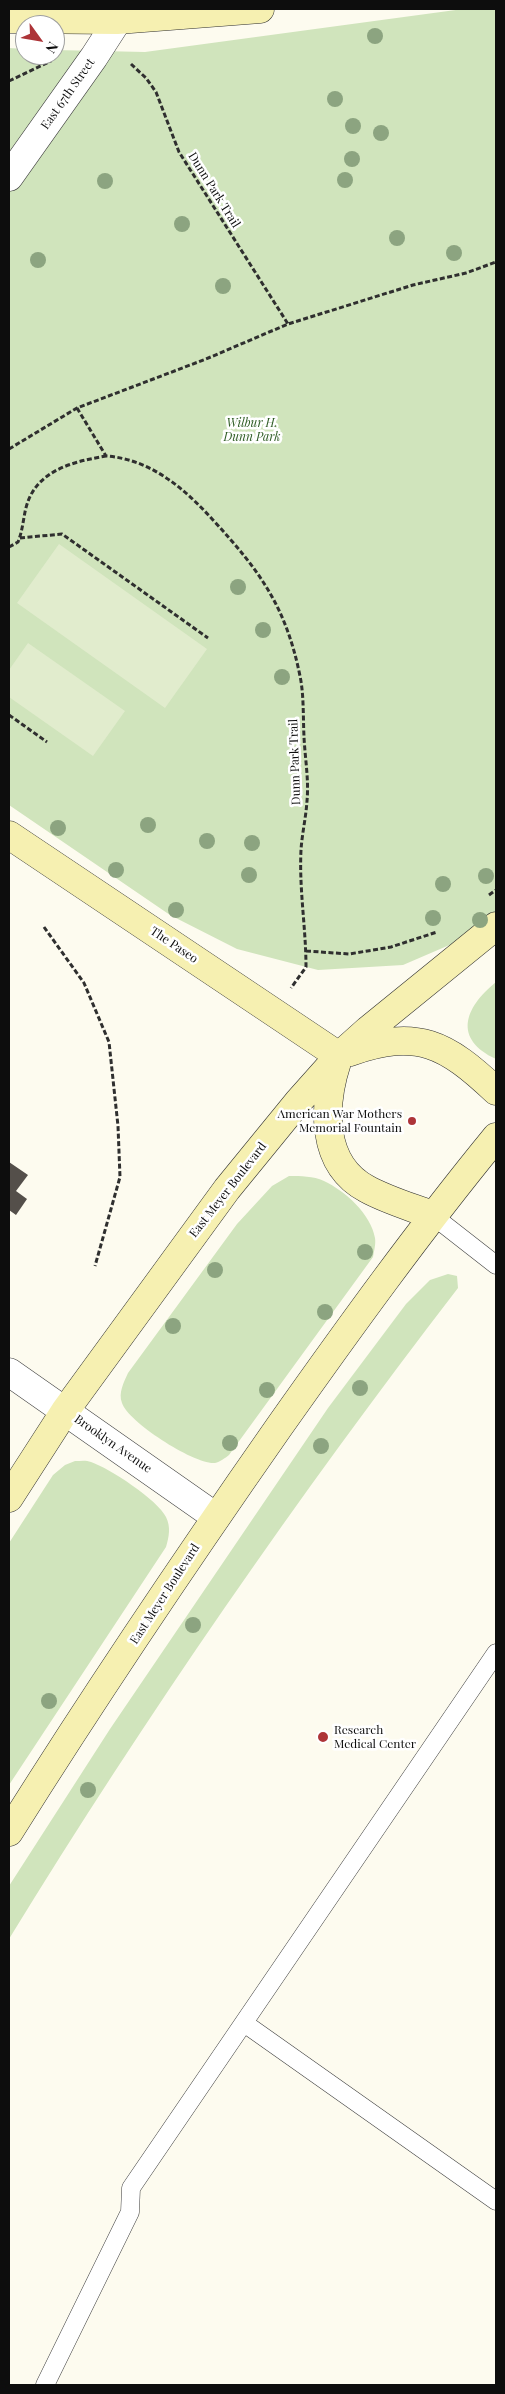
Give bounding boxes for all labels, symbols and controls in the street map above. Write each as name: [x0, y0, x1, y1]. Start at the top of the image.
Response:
north arrow: [15, 15, 65, 65]
text: N: [42, 38, 63, 57]
street label: East 67th Street: [38, 56, 98, 132]
street label: Dunn Park Trail: [185, 150, 243, 230]
park label: Wilbur H. Dunn Park: [224, 416, 280, 444]
street label: Dunn Park Trail: [286, 719, 304, 805]
street label: The Paseo: [147, 924, 201, 966]
place label: American War Mothers Memorial Fountain: [277, 1107, 402, 1135]
marker: American War Mothers Memorial Fountain: [406, 1115, 418, 1127]
street label: East Meyer Boulevard: [186, 1140, 270, 1240]
street label: Brooklyn Avenue: [72, 1412, 154, 1476]
street label: East Meyer Boulevard: [127, 1541, 203, 1647]
place label: Research Medical Center: [334, 1723, 416, 1751]
marker: Research Medical Center: [316, 1730, 330, 1744]

